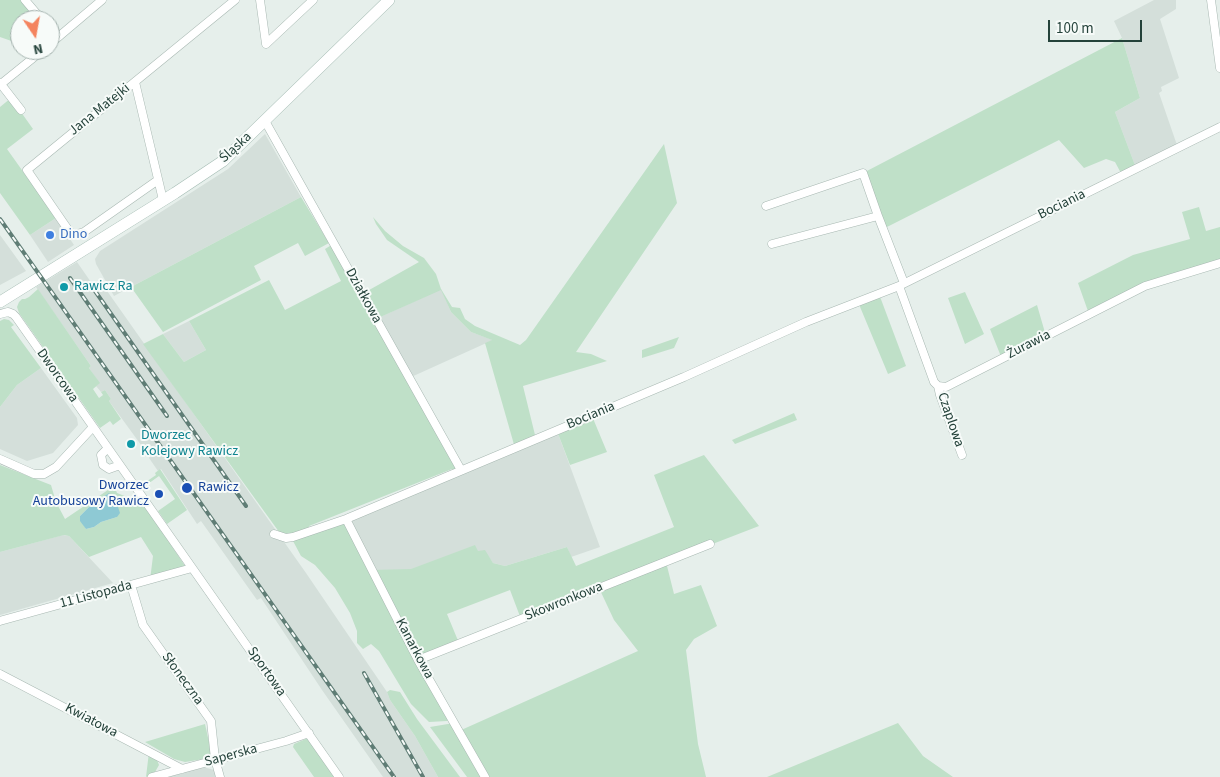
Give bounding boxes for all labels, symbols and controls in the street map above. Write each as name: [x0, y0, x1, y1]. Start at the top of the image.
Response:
north arrow: [10, 10, 60, 60]
scale bar: [1050, 10, 1144, 42]
text: 100 m: [1056, 18, 1094, 39]
text: N: [31, 38, 45, 59]
street label: Jana Matejki: [66, 80, 134, 140]
street label: Śląska: [216, 129, 256, 167]
street label: Bociania: [1035, 186, 1089, 224]
place label: Dino: [60, 227, 87, 243]
marker: Dino: [44, 229, 56, 241]
street label: Działkowa: [341, 266, 385, 326]
place label: Rawicz Ra: [74, 279, 133, 295]
marker: Rawicz Ra: [58, 281, 70, 293]
street label: Żurawia: [1004, 327, 1054, 363]
street label: Dworcowa: [32, 346, 82, 406]
street label: Czaplowa: [933, 391, 967, 449]
street label: Bociania: [564, 398, 618, 434]
place label: Dworzec Kolejowy Rawicz: [141, 428, 238, 461]
marker: Dworzec Kolejowy Rawicz: [125, 438, 137, 450]
place label: Dworzec Autobusowy Rawicz: [33, 478, 149, 511]
place label: Rawicz: [198, 480, 239, 496]
marker: Rawicz: [180, 481, 194, 495]
marker: Dworzec Autobusowy Rawicz: [153, 488, 165, 500]
street label: 11 Listopada: [58, 577, 134, 613]
street label: Skowronkowa: [522, 579, 606, 625]
street label: Kanarkowa: [391, 616, 437, 682]
street label: Sportowa: [243, 644, 289, 700]
street label: Słoneczna: [157, 649, 207, 709]
street label: Kwiatowa: [62, 700, 120, 742]
street label: Saperska: [203, 741, 259, 771]

